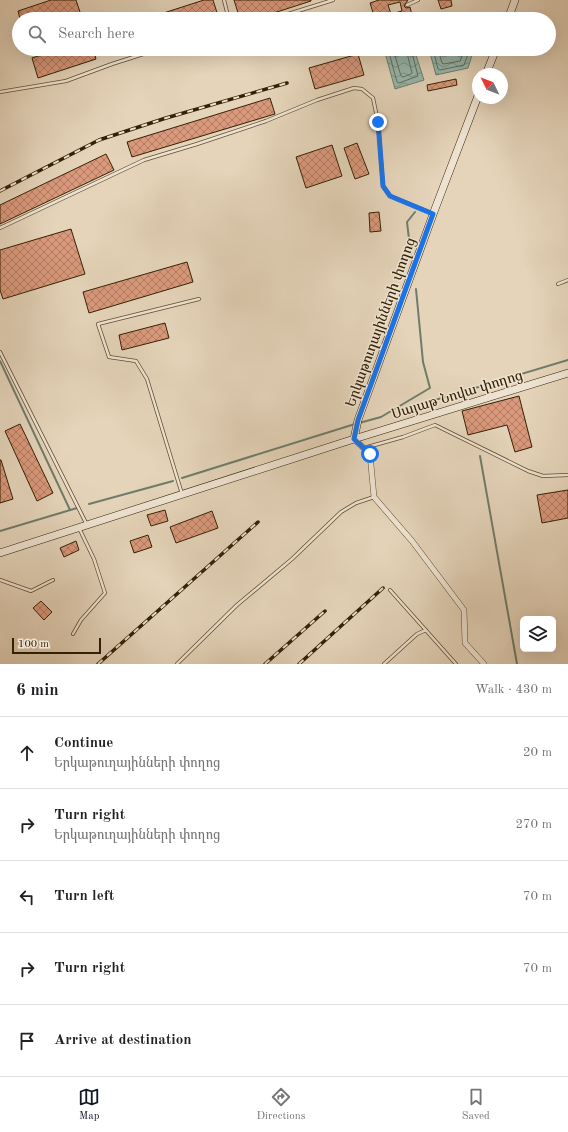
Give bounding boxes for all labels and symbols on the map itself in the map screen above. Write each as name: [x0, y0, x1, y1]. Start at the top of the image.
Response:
north arrow: [472, 68, 508, 104]
route end: [369, 113, 387, 131]
street label: Երկաթուղայինների փողոց: [344, 236, 419, 409]
street label: Սայաթ Նովա փողոց: [390, 368, 525, 423]
route start: [361, 445, 379, 463]
scale bar: [12, 636, 101, 655]

